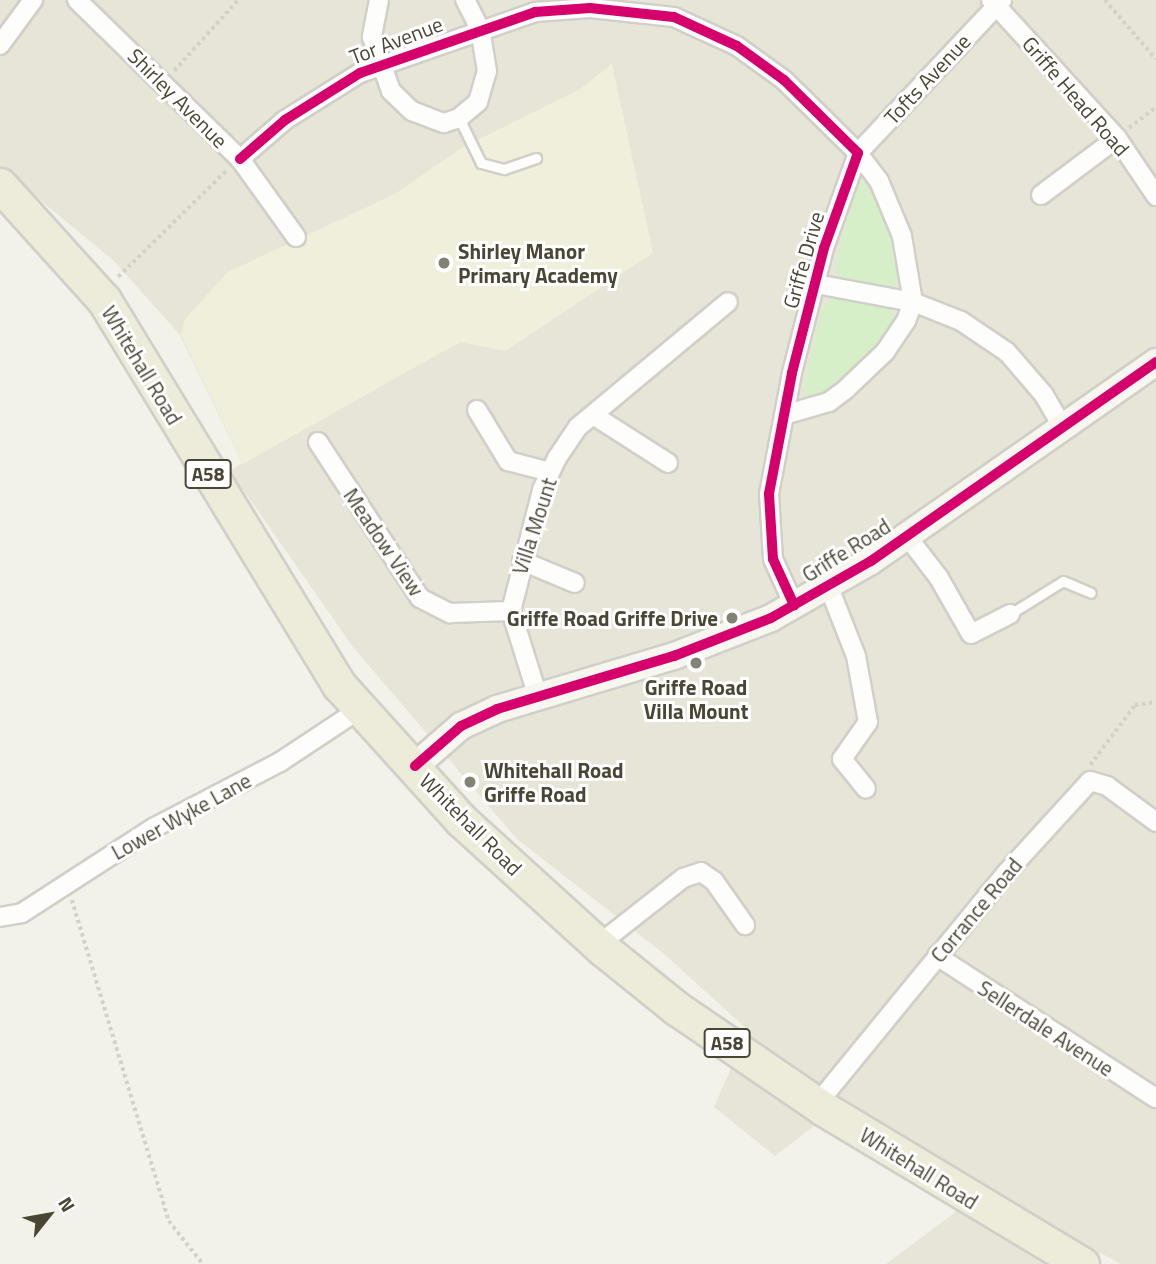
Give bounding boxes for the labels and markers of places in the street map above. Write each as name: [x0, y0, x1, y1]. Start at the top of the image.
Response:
place label: Shirley Manor Primary Academy: [458, 238, 618, 288]
marker: Shirley Manor Primary Academy: [436, 255, 452, 271]
place label: Griffe Road Griffe Drive: [507, 605, 718, 631]
marker: Griffe Road Griffe Drive: [724, 610, 740, 626]
marker: Griffe Road Villa Mount: [688, 655, 704, 671]
place label: Griffe Road Villa Mount: [644, 674, 748, 724]
place label: Whitehall Road Griffe Road: [484, 757, 624, 807]
marker: Whitehall Road Griffe Road: [462, 774, 478, 790]

